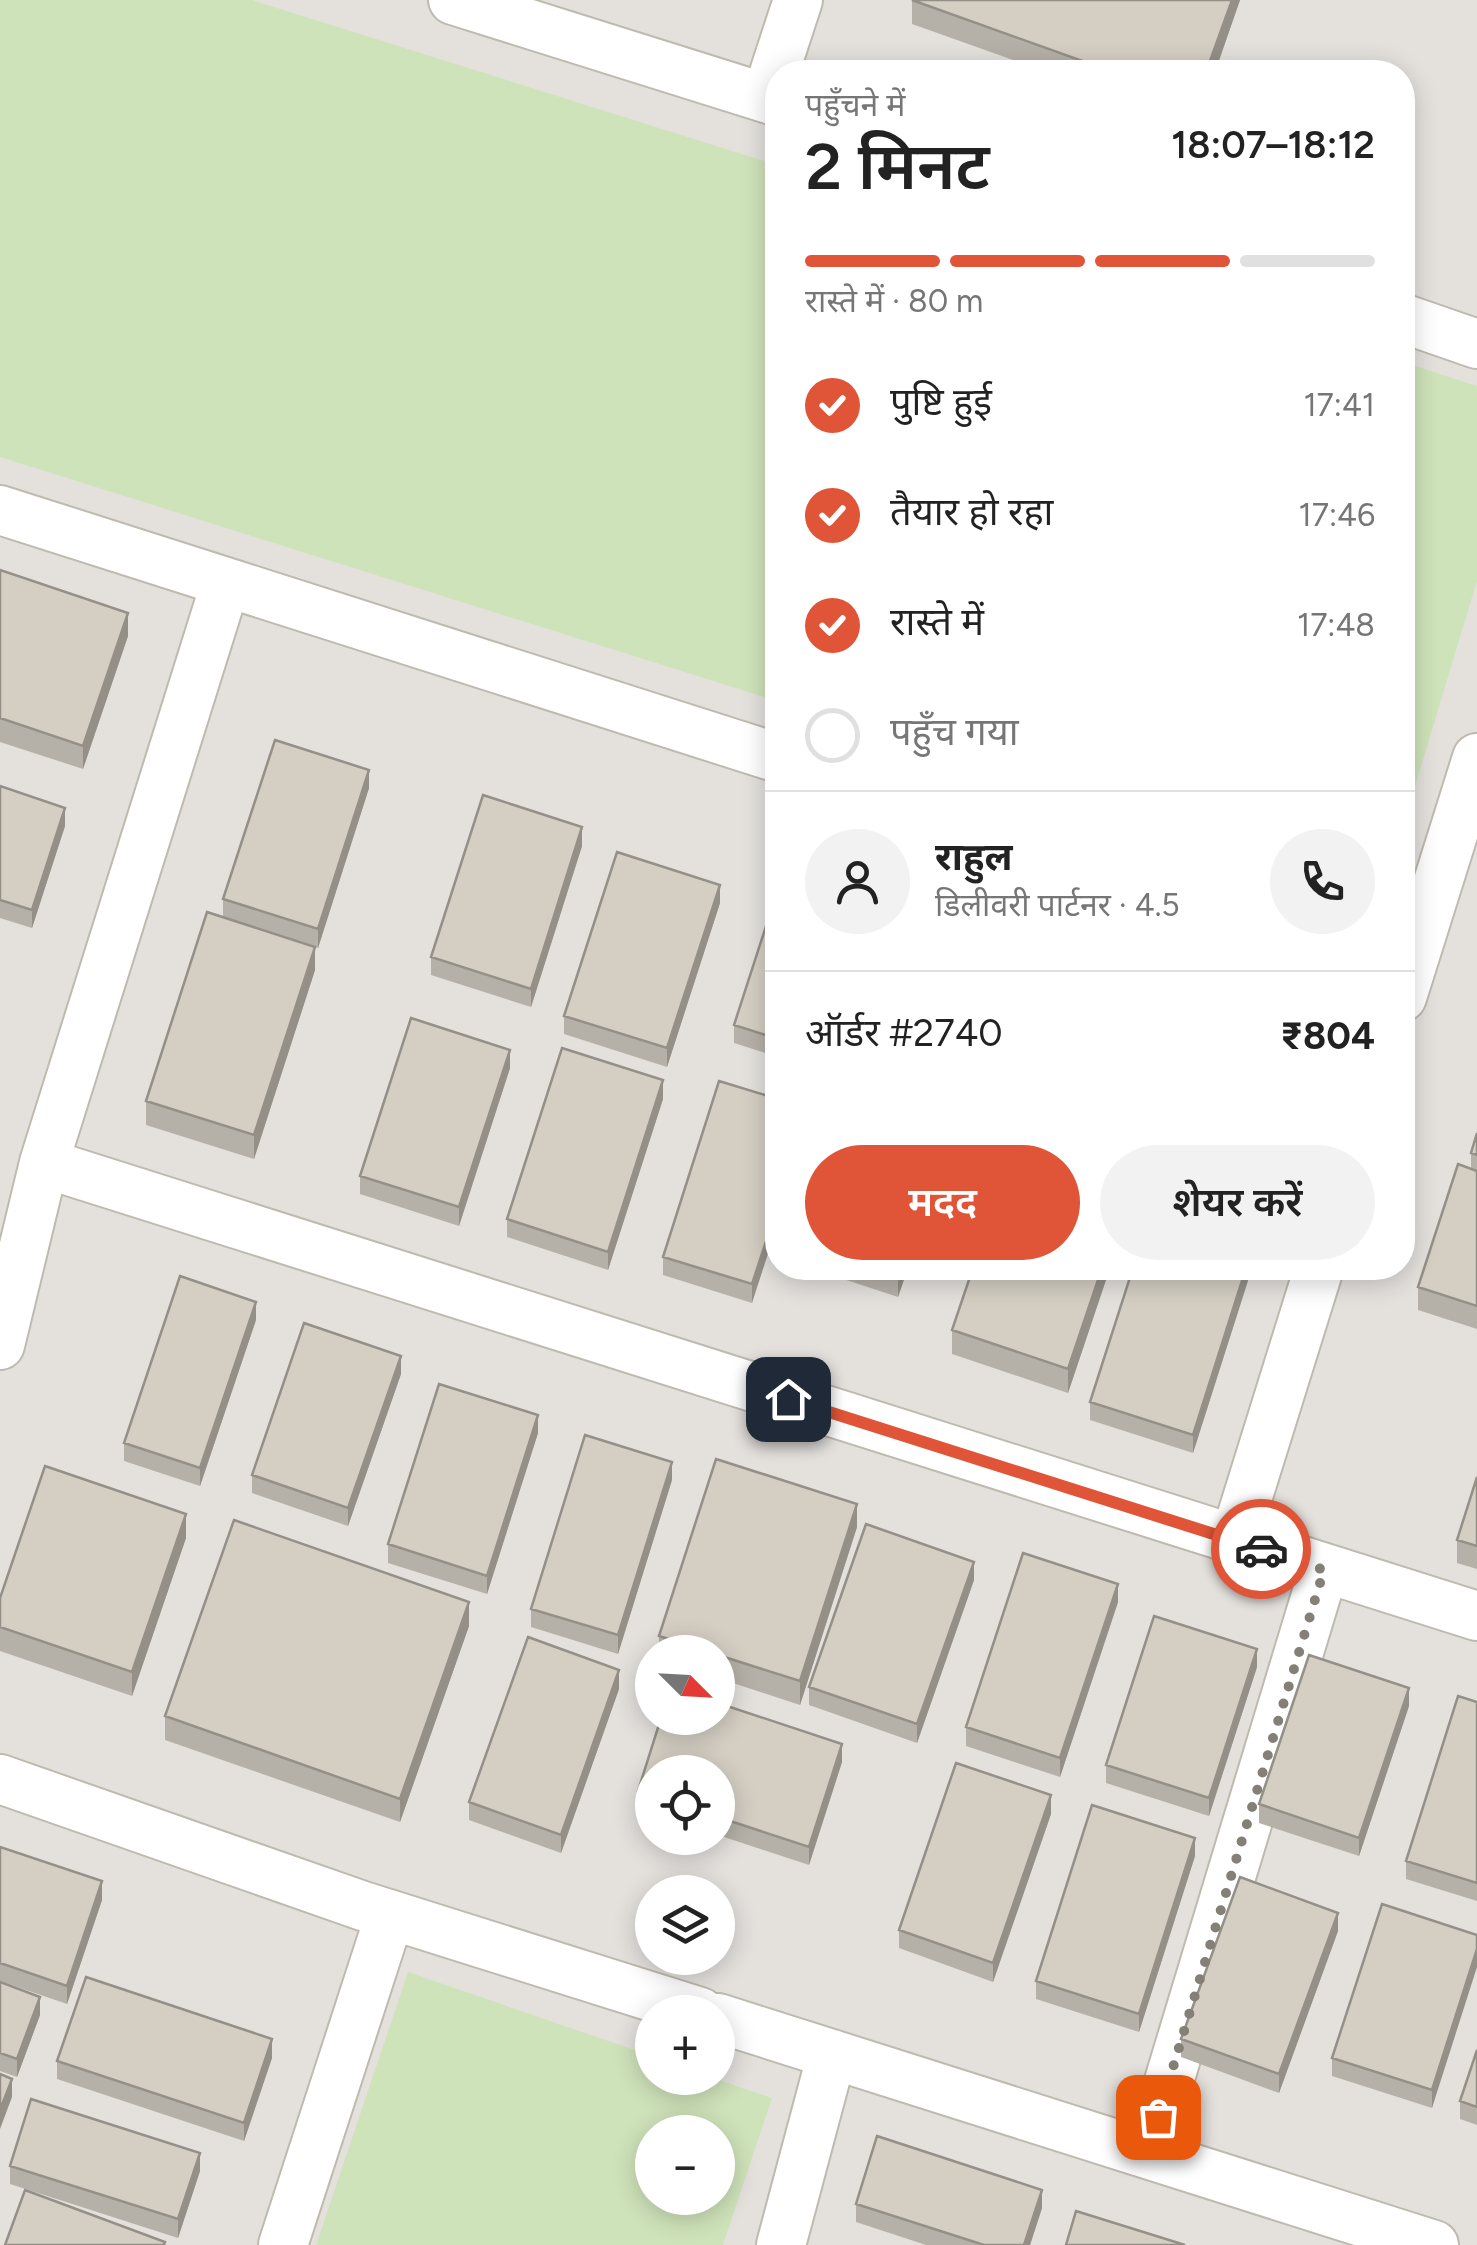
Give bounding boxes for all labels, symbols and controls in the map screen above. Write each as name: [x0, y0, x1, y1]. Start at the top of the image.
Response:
text: पहुँचने में: [805, 86, 905, 124]
text: 18:07–18:12: [1171, 122, 1375, 168]
text: 2 मिनट: [805, 127, 990, 205]
text: रास्ते में · 80 m: [805, 282, 983, 320]
icon: check: [805, 378, 860, 433]
text: पुष्टि हुई: [890, 379, 992, 425]
text: 17:41: [1303, 386, 1375, 424]
icon: check: [805, 488, 860, 543]
text: तैयार हो रहा: [890, 489, 1053, 535]
text: 17:46: [1299, 496, 1375, 534]
icon: check: [805, 598, 860, 653]
text: रास्ते में: [890, 599, 984, 645]
text: 17:48: [1297, 606, 1375, 644]
text: पहुँच गया: [890, 709, 1019, 755]
button: person: [805, 829, 910, 934]
button: phone: [1270, 829, 1375, 934]
text: राहुल: [935, 834, 1012, 880]
text: डिलीवरी पार्टनर · 4.5: [935, 886, 1180, 924]
text: ऑर्डर #2740: [805, 1010, 1003, 1056]
text: ₹804: [1280, 1013, 1375, 1059]
button: मदद: [805, 1145, 1080, 1260]
button: शेयर करें: [1100, 1145, 1375, 1260]
pin: [746, 1357, 831, 1442]
icon: home: [761, 1372, 816, 1427]
courier: [1211, 1499, 1311, 1599]
icon: car: [1234, 1522, 1289, 1577]
north arrow: [635, 1635, 735, 1735]
map controls: [635, 1635, 735, 2215]
button: locate: [635, 1755, 735, 1855]
button: layers: [635, 1875, 735, 1975]
button: +: [635, 1995, 735, 2095]
pin: [1116, 2075, 1201, 2160]
icon: bag: [1131, 2090, 1186, 2145]
button: −: [635, 2115, 735, 2215]

